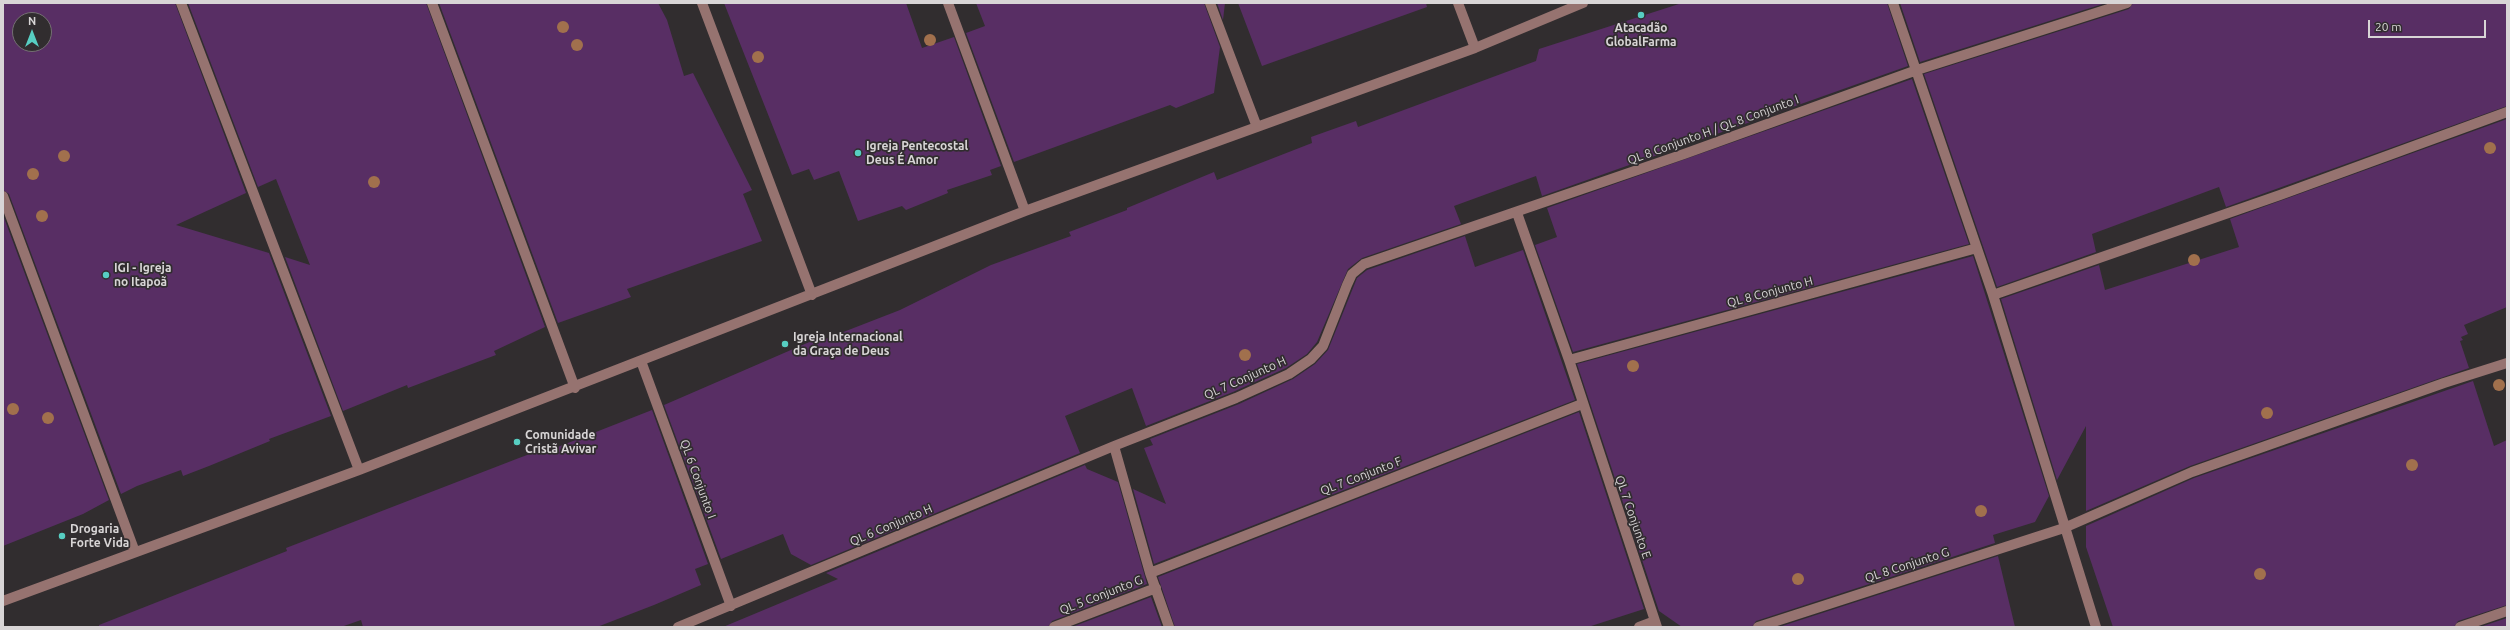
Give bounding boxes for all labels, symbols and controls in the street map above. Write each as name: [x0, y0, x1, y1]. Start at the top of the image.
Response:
marker: Atacadão GlobalFarma: [1636, 10, 1646, 20]
north arrow: [12, 12, 52, 52]
scale bar: [2370, 12, 2488, 38]
text: N: [28, 15, 36, 27]
text: 20 m: [2375, 20, 2402, 33]
place label: Atacadão GlobalFarma: [1605, 21, 1677, 49]
street label: QL 8 Conjunto H / QL 8 Conjunto I: [1625, 92, 1801, 168]
place label: Igreja Pentecostal Deus É Amor: [866, 139, 968, 167]
marker: Igreja Pentecostal Deus É Amor: [853, 148, 863, 158]
place label: IGI - Igreja no Itapoã: [114, 261, 171, 289]
marker: IGI - Igreja no Itapoã: [101, 270, 111, 280]
street label: QL 8 Conjunto H: [1725, 274, 1815, 310]
place label: Igreja Internacional da Graça de Deus: [793, 330, 903, 358]
marker: Igreja Internacional da Graça de Deus: [780, 339, 790, 349]
street label: QL 7 Conjunto H: [1202, 353, 1288, 403]
place label: Comunidade Cristã Avivar: [525, 428, 596, 456]
marker: Comunidade Cristã Avivar: [512, 437, 522, 447]
street label: QL 6 Conjunto I: [677, 438, 719, 520]
street label: QL 7 Conjunto F: [1318, 454, 1404, 498]
street label: QL 7 Conjunto E: [1612, 474, 1654, 560]
street label: QL 6 Conjunto H: [848, 501, 934, 549]
place label: Drogaria Forte Vida: [70, 522, 129, 550]
marker: Drogaria Forte Vida: [57, 531, 67, 541]
street label: QL 8 Conjunto G: [1863, 545, 1951, 585]
street label: QL 5 Conjunto G: [1057, 573, 1145, 617]

